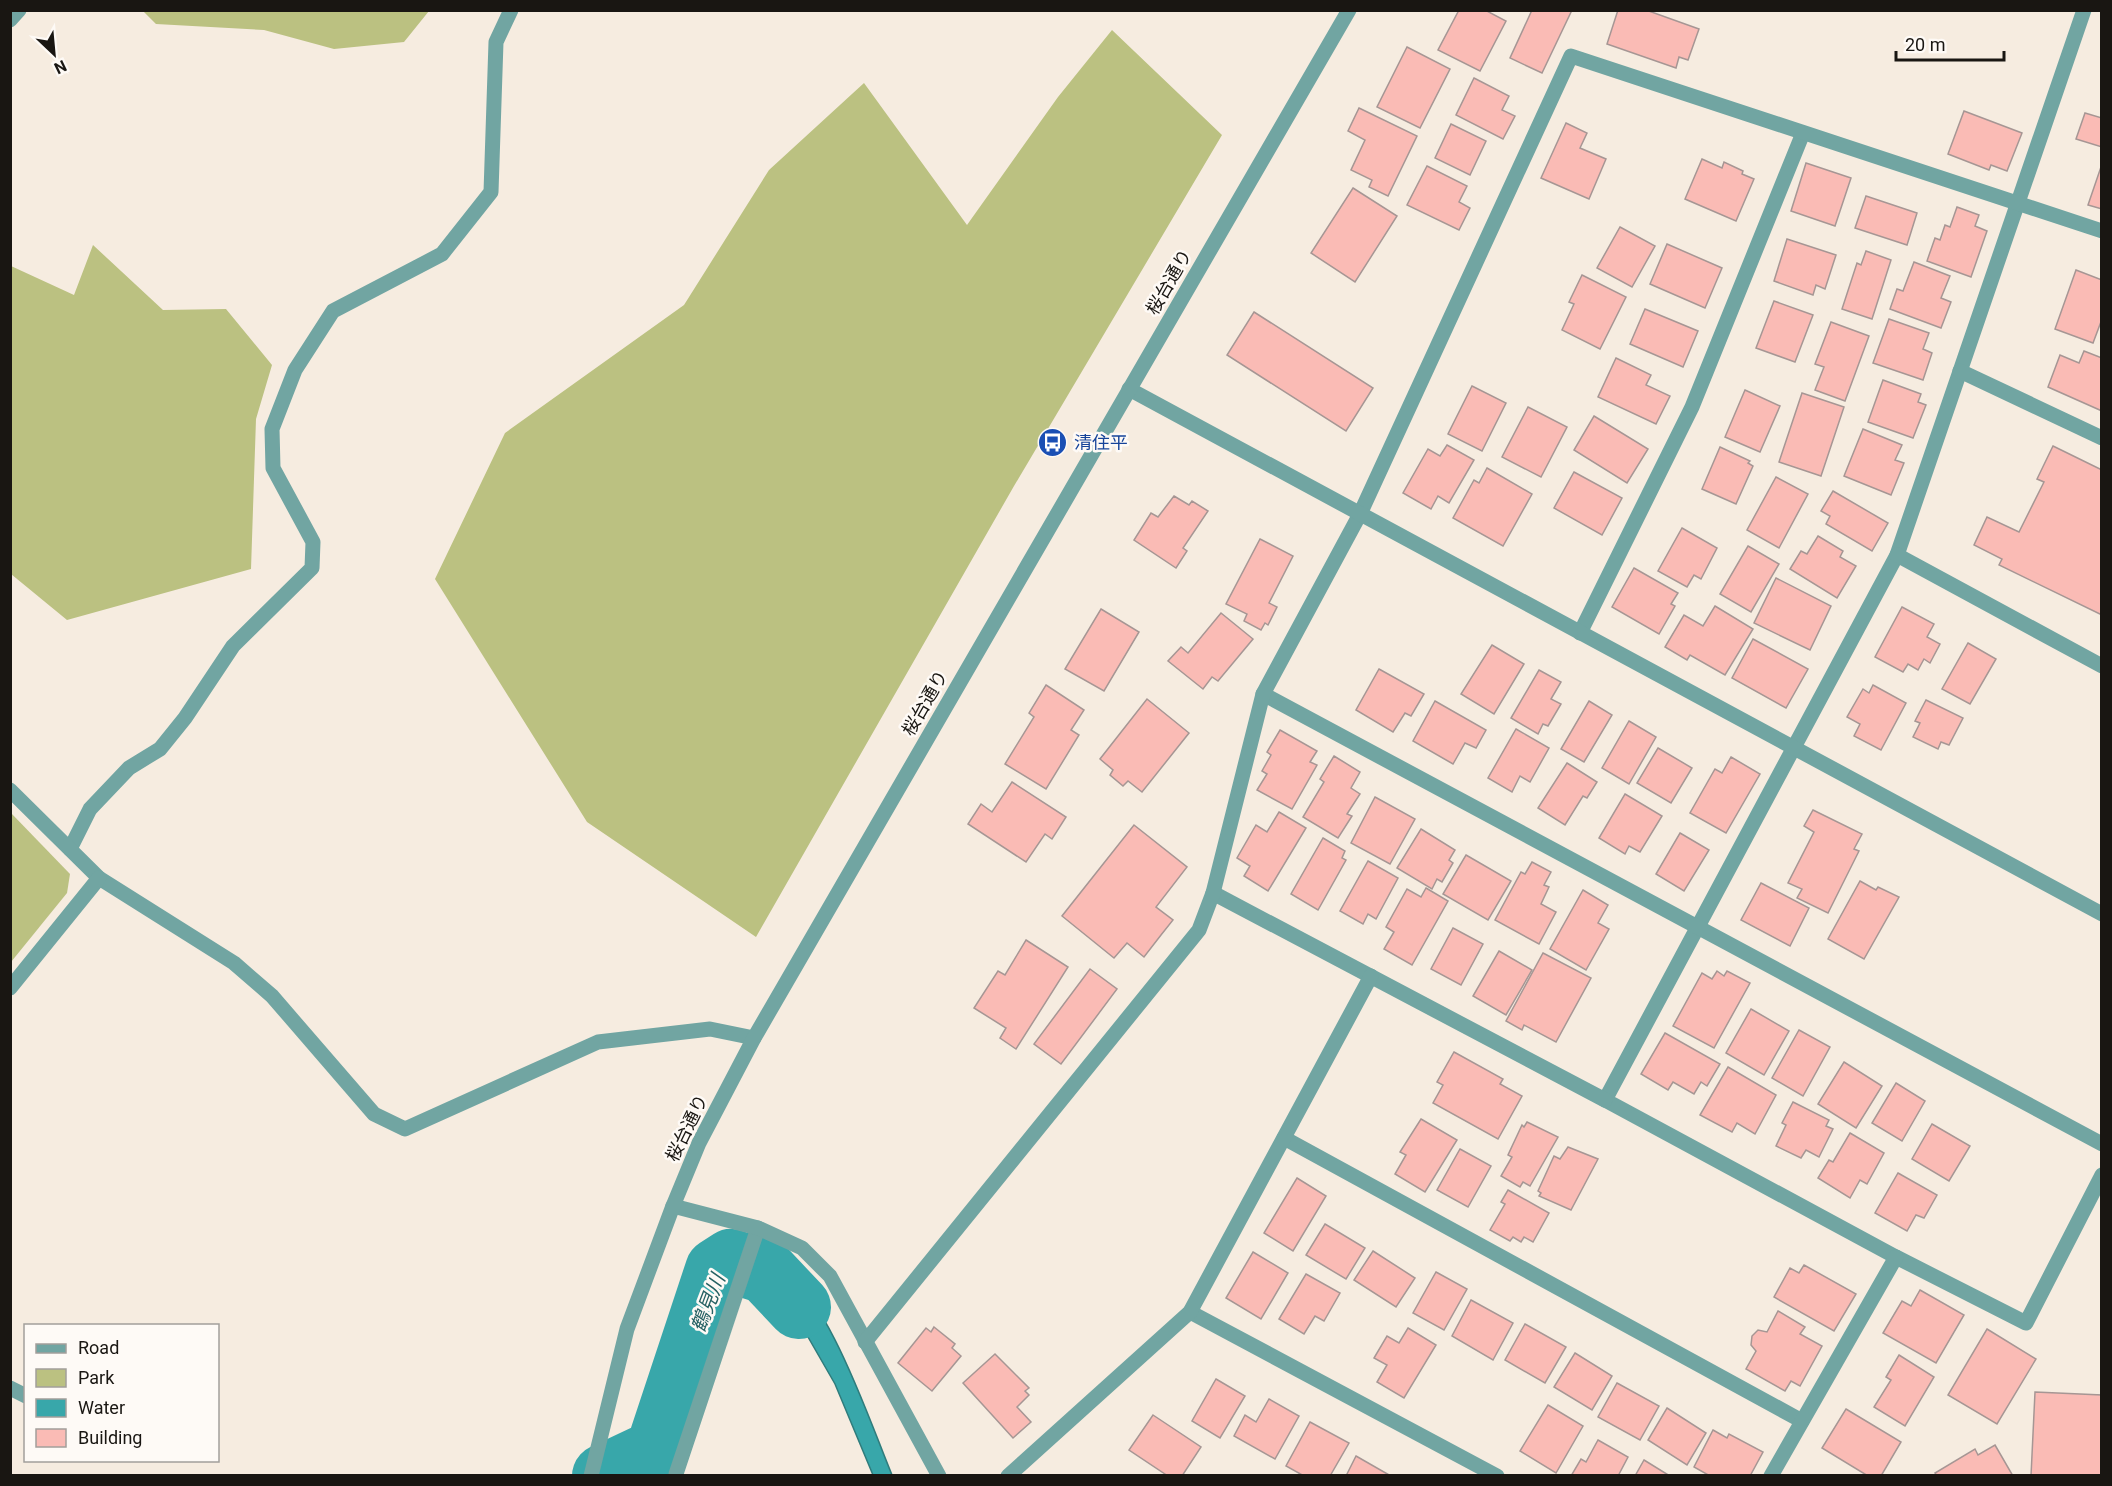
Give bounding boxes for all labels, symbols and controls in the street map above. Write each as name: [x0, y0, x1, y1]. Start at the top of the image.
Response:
north arrow: [24, 24, 84, 84]
scale bar: [1896, 24, 2004, 62]
text: 20 m: [1905, 34, 1945, 55]
text: N: [51, 56, 70, 78]
street label: 桜台通り: [1141, 245, 1196, 318]
bus stop icon: 清住平: [1037, 427, 1069, 459]
place label: 清住平: [1074, 432, 1128, 453]
street label: 桜台通り: [897, 666, 952, 739]
street label: 桜台通り: [661, 1091, 712, 1165]
water label: 鶴見川: [686, 1269, 731, 1335]
legend: [24, 1324, 219, 1462]
text: Road: [78, 1337, 119, 1358]
text: Park: [78, 1367, 115, 1388]
text: Water: [78, 1397, 125, 1418]
text: Building: [78, 1427, 142, 1448]

